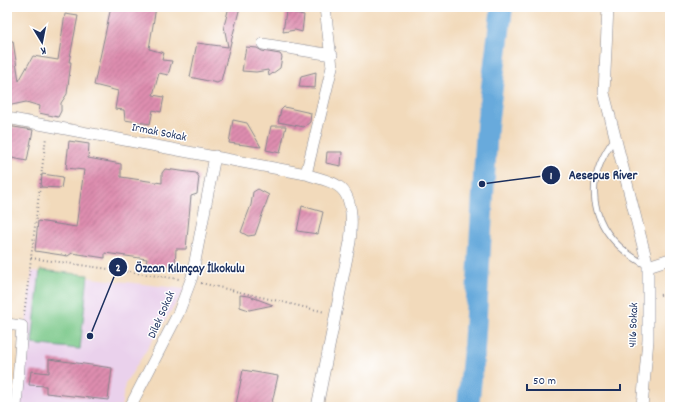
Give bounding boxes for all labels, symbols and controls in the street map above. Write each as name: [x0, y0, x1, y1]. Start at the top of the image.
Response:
north arrow: [22, 22, 62, 62]
text: K: [39, 42, 47, 58]
street label: Irmak Sokak: [130, 119, 188, 147]
callout: Aesepus River: [541, 162, 645, 187]
text: Aesepus River: [569, 167, 639, 186]
text: 1: [550, 168, 553, 185]
callout: Özcan Kılınçay İlkokulu: [108, 255, 253, 280]
text: 2: [115, 260, 121, 277]
text: Özcan Kılınçay İlkokulu: [135, 260, 245, 279]
street label: Dilek Sokak: [144, 288, 180, 341]
street label: 4116 Sokak: [625, 302, 643, 348]
scale bar: [527, 366, 620, 392]
text: 50 m: [533, 373, 556, 390]

